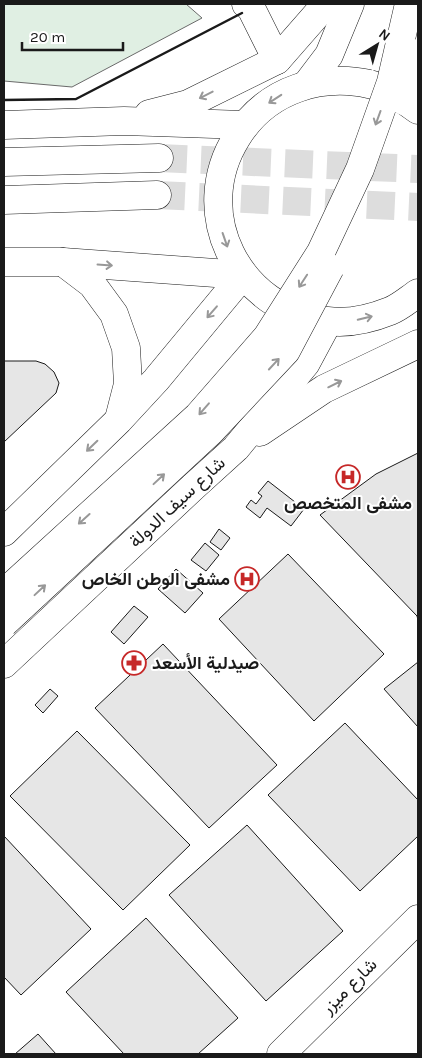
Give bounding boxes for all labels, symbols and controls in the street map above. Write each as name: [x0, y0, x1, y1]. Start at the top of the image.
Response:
scale bar: [22, 20, 124, 52]
north arrow: [352, 20, 402, 70]
text: N: [375, 25, 394, 45]
text: 20 m: [30, 28, 65, 46]
one-way arrow: [199, 91, 214, 100]
one-way arrow: [268, 93, 282, 104]
one-way arrow: [373, 110, 382, 125]
one-way arrow: [221, 232, 231, 248]
one-way arrow: [97, 261, 113, 270]
one-way arrow: [297, 274, 307, 288]
one-way arrow: [206, 305, 217, 318]
one-way arrow: [356, 313, 372, 322]
one-way arrow: [268, 358, 279, 371]
one-way arrow: [327, 378, 342, 388]
one-way arrow: [198, 403, 209, 416]
one-way arrow: [86, 440, 98, 452]
street label: شارع سيف الدولة: [124, 452, 230, 553]
hospital icon: مشفى المتخصص: [335, 464, 361, 490]
one-way arrow: [152, 473, 165, 485]
place label: مشفى المتخصص: [284, 492, 412, 514]
one-way arrow: [78, 514, 91, 525]
hospital icon: مشفى الوطن الخاص: [234, 566, 260, 592]
place label: مشفى الوطن الخاص: [82, 568, 230, 590]
one-way arrow: [33, 584, 46, 596]
pharmacy icon: صيدلية الأسعد: [121, 650, 147, 676]
place label: صيدلية الأسعد: [152, 652, 259, 674]
street label: شارع ميزر: [316, 953, 382, 1020]

